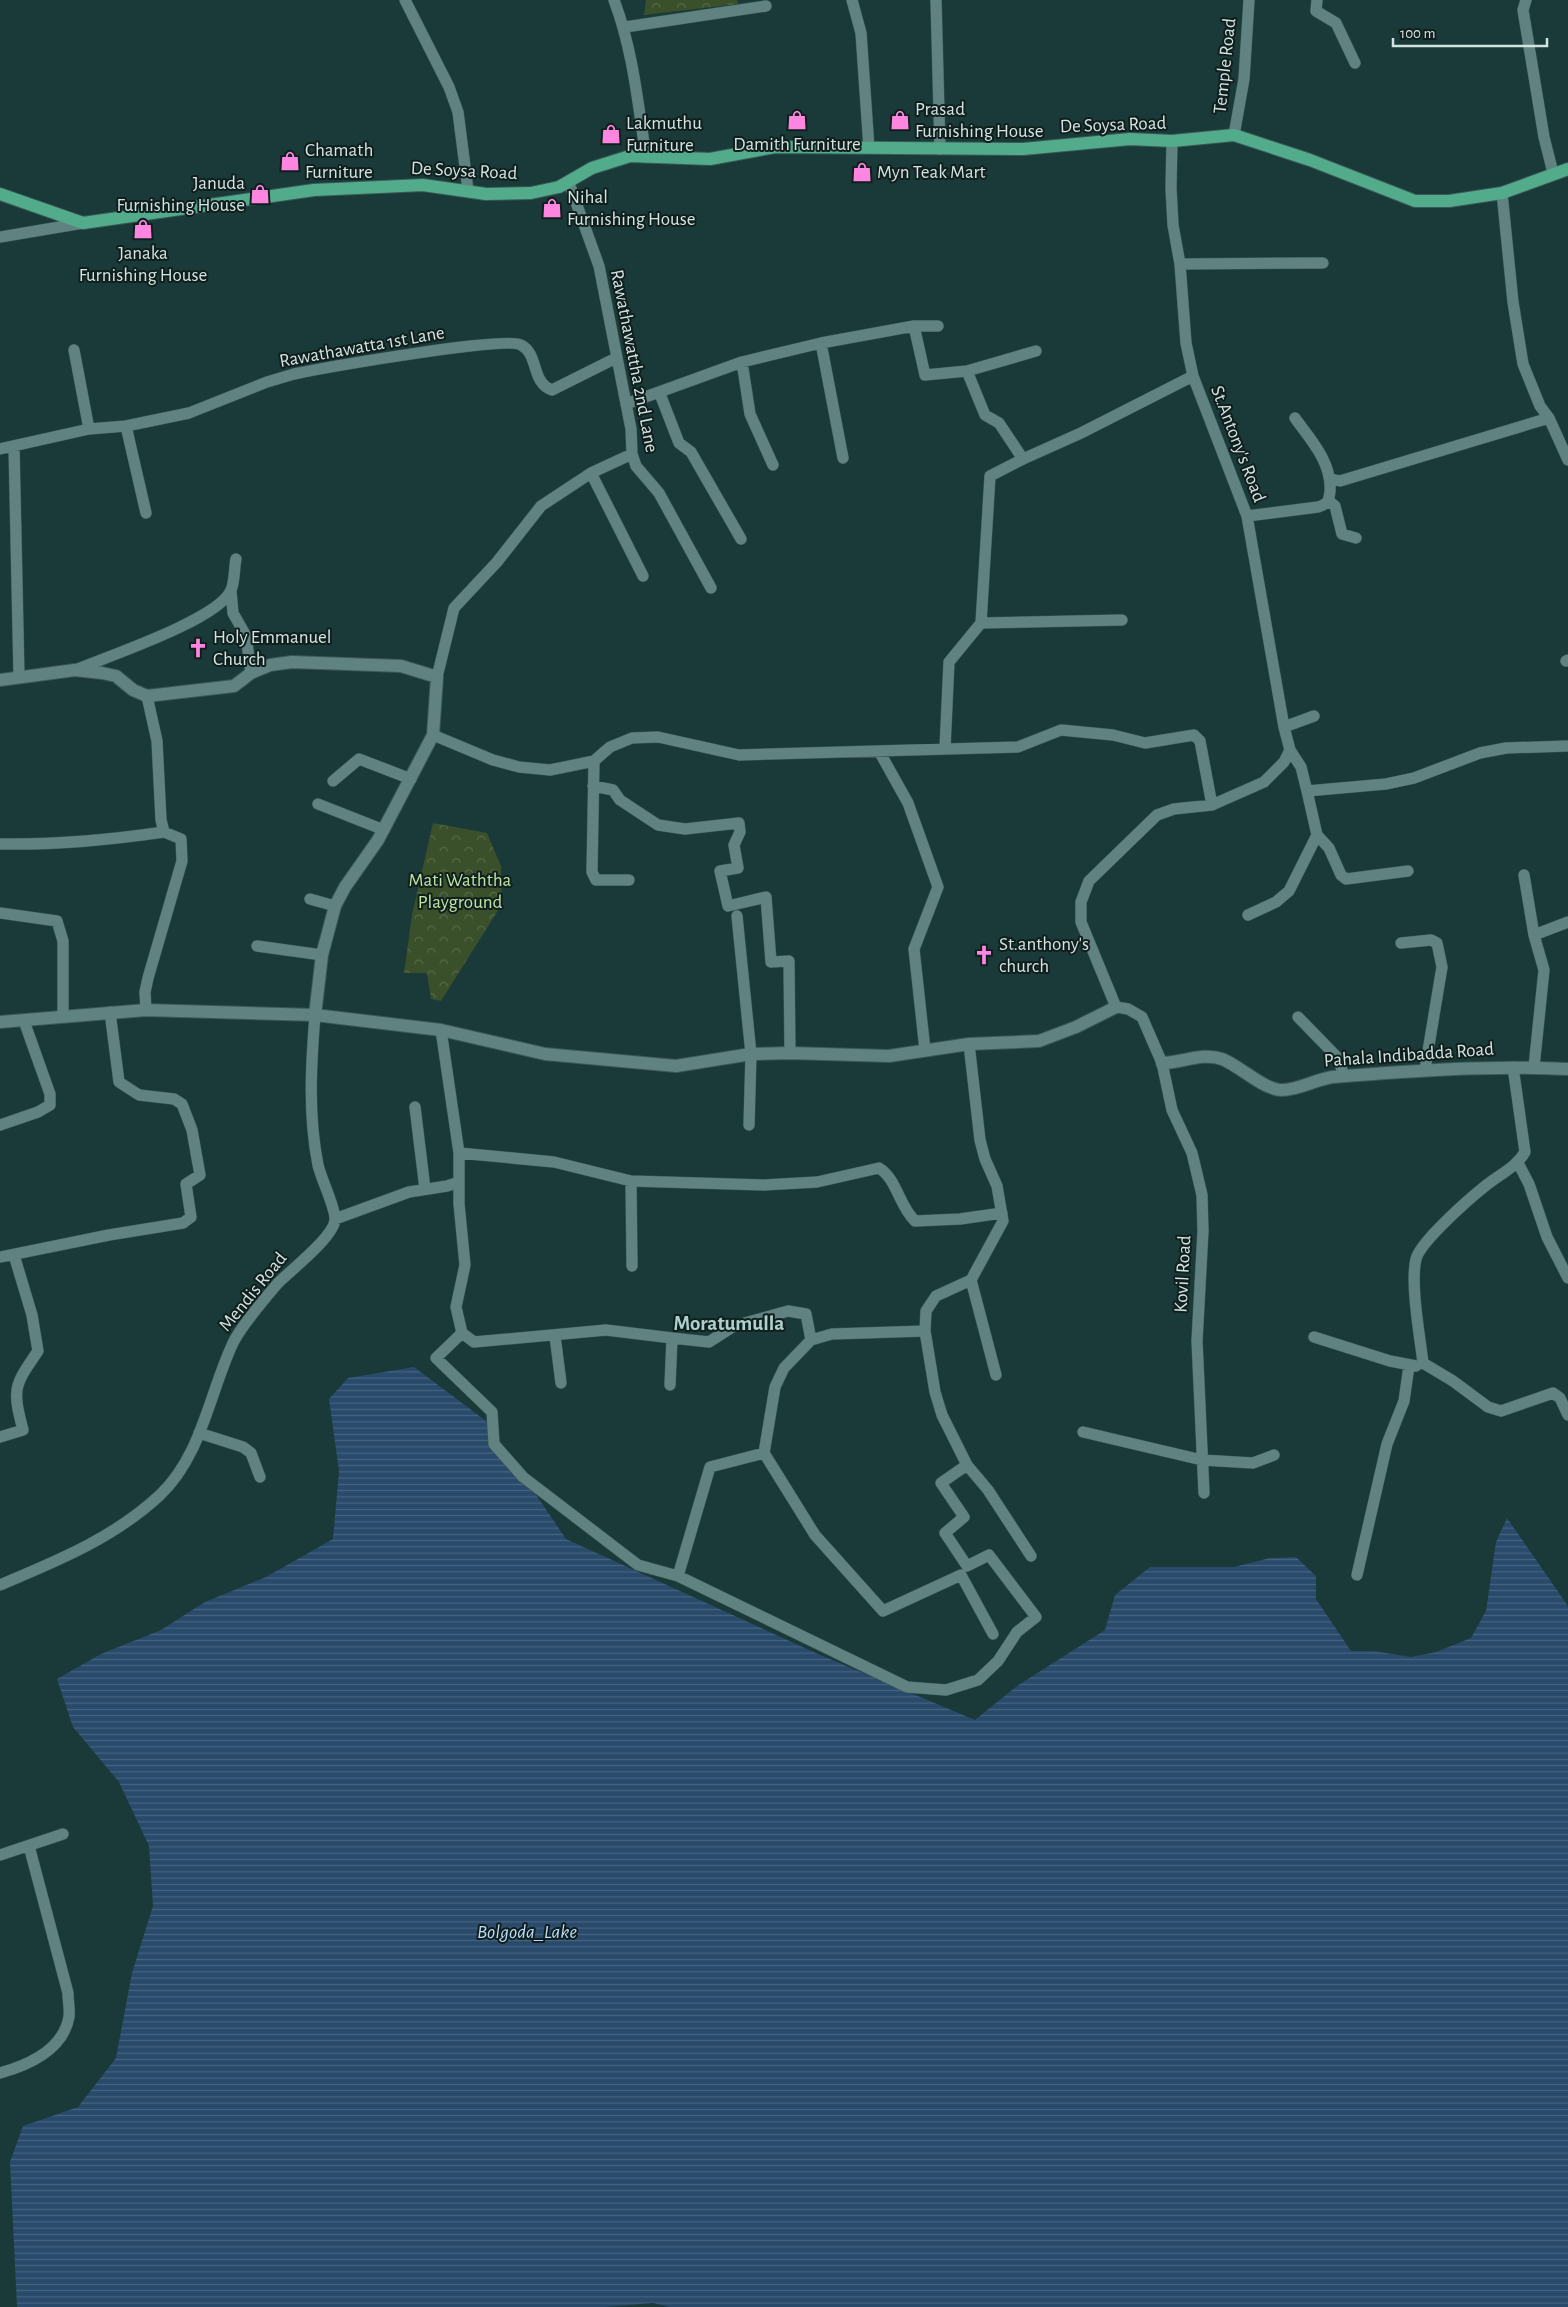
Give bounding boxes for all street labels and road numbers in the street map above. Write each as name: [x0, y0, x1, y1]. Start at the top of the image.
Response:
street label: Temple Road: [1211, 17, 1239, 115]
street label: De Soysa Road: [1059, 114, 1167, 136]
street label: De Soysa Road: [410, 159, 518, 183]
street label: Rawathawattha 2nd Lane: [607, 268, 661, 454]
street label: Rawathawatta 1st Lane: [278, 323, 446, 371]
street label: St.Antony's Road: [1207, 383, 1269, 505]
street label: Pahala Indibadda Road: [1323, 1040, 1495, 1070]
street label: Kovil Road: [1171, 1235, 1195, 1313]
street label: Mendis Road: [216, 1249, 291, 1335]

